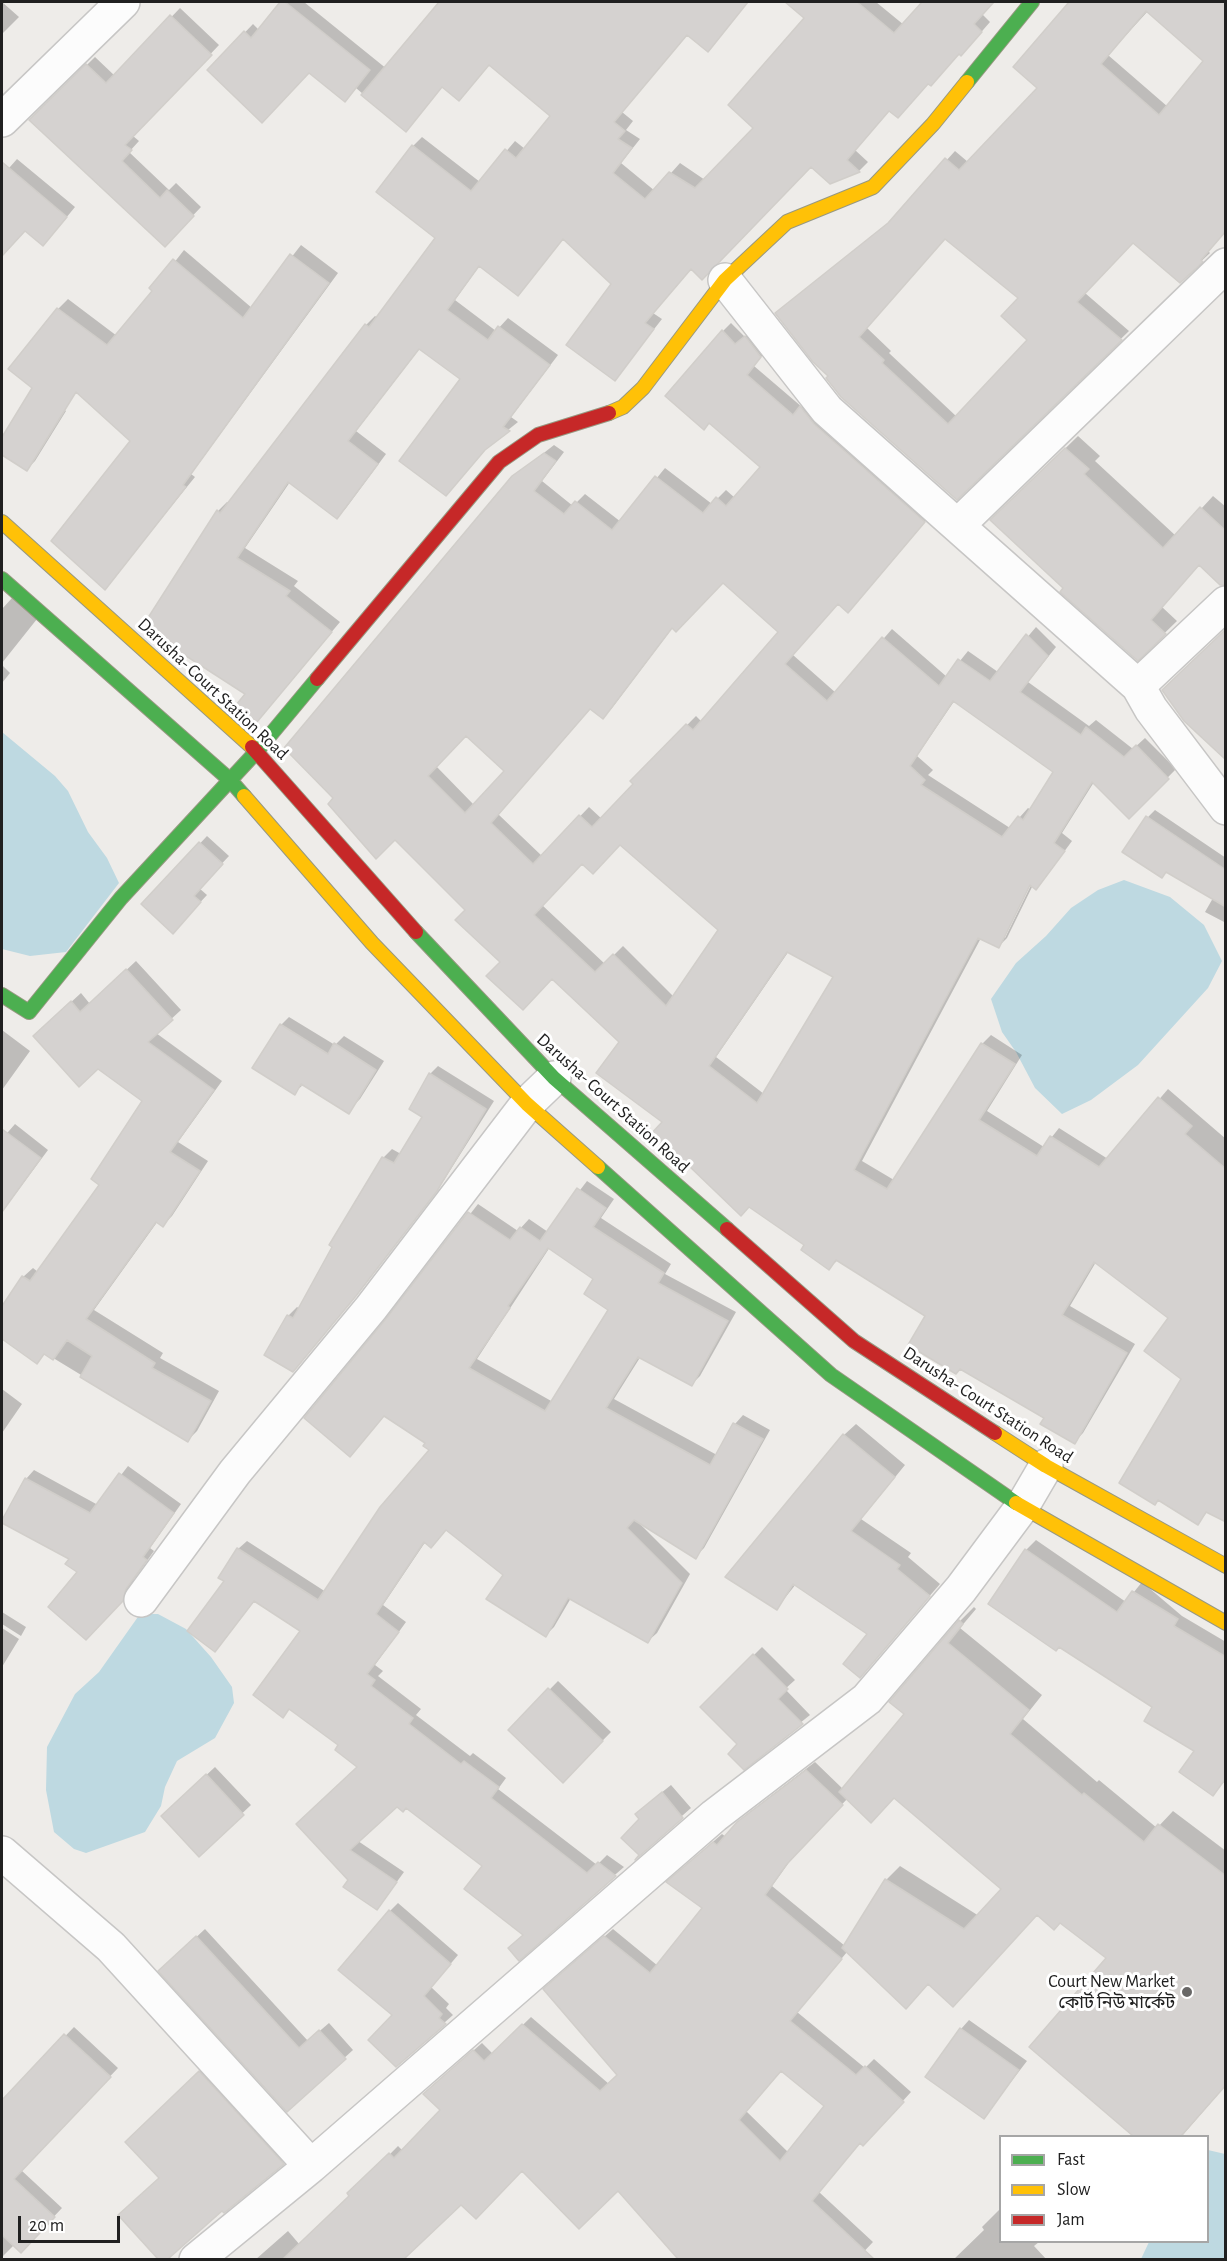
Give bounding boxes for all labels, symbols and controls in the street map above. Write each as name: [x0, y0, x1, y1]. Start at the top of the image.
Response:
street label: Darusha- Court Station Road: [133, 613, 293, 765]
street label: Darusha- Court Station Road: [532, 1029, 694, 1177]
street label: Darusha- Court Station Road: [899, 1342, 1077, 1468]
place label: Court New Market কোর্ট নিউ মার্কেট: [1048, 1971, 1175, 2014]
marker: Court New Market কোর্ট নিউ মার্কেট: [1180, 1985, 1194, 1999]
legend: [999, 2135, 1209, 2243]
text: Fast: [1057, 2151, 1085, 2169]
text: Slow: [1057, 2181, 1090, 2199]
scale bar: [21, 2204, 123, 2242]
text: Jam: [1057, 2211, 1085, 2229]
text: 20 m: [29, 2217, 64, 2235]

